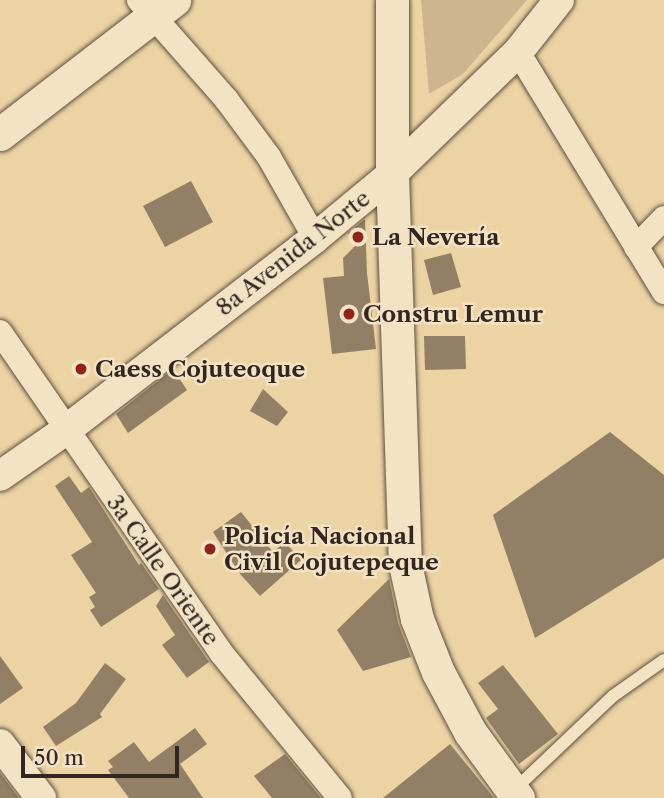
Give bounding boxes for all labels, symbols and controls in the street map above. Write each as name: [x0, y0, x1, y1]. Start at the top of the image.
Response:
street label: 8a Avenida Norte: [210, 184, 376, 322]
place label: La Nevería: [372, 223, 500, 251]
marker: La Nevería: [350, 229, 366, 245]
place label: Constru Lemur: [363, 300, 543, 328]
marker: Constru Lemur: [341, 306, 357, 322]
place label: Caess Cojuteoque: [95, 355, 305, 383]
marker: Caess Cojuteoque: [73, 361, 89, 377]
street label: 3a Calle Oriente: [101, 489, 225, 651]
place label: Policía Nacional Civil Cojutepeque: [224, 522, 439, 576]
marker: Policía Nacional Civil Cojutepeque: [202, 541, 218, 557]
scale bar: [24, 732, 182, 776]
text: 50 m: [34, 745, 84, 770]

